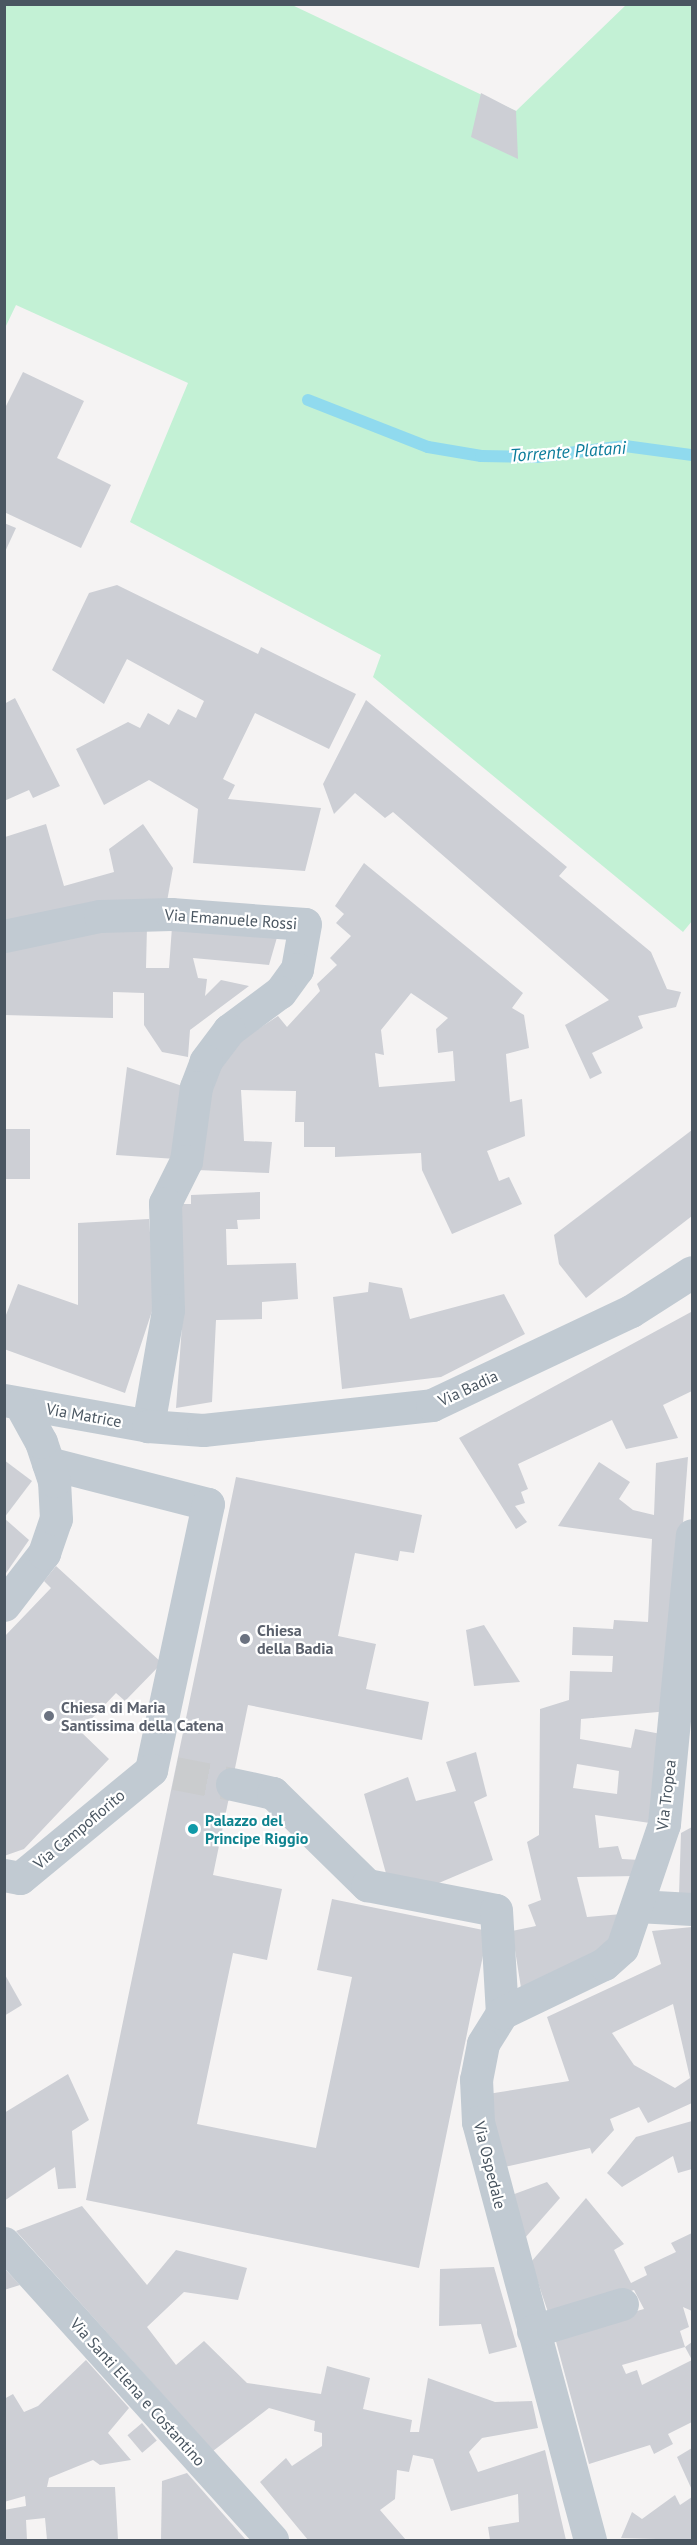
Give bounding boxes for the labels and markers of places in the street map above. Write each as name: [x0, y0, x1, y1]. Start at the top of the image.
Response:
place label: Chiesa della Badia: [257, 1620, 333, 1658]
marker: Chiesa della Badia: [238, 1632, 252, 1646]
place label: Chiesa di Maria Santissima della Catena: [61, 1697, 224, 1735]
marker: Chiesa di Maria Santissima della Catena: [42, 1709, 56, 1723]
place label: Palazzo del Principe Riggio: [205, 1810, 308, 1848]
marker: Palazzo del Principe Riggio: [186, 1822, 200, 1836]

